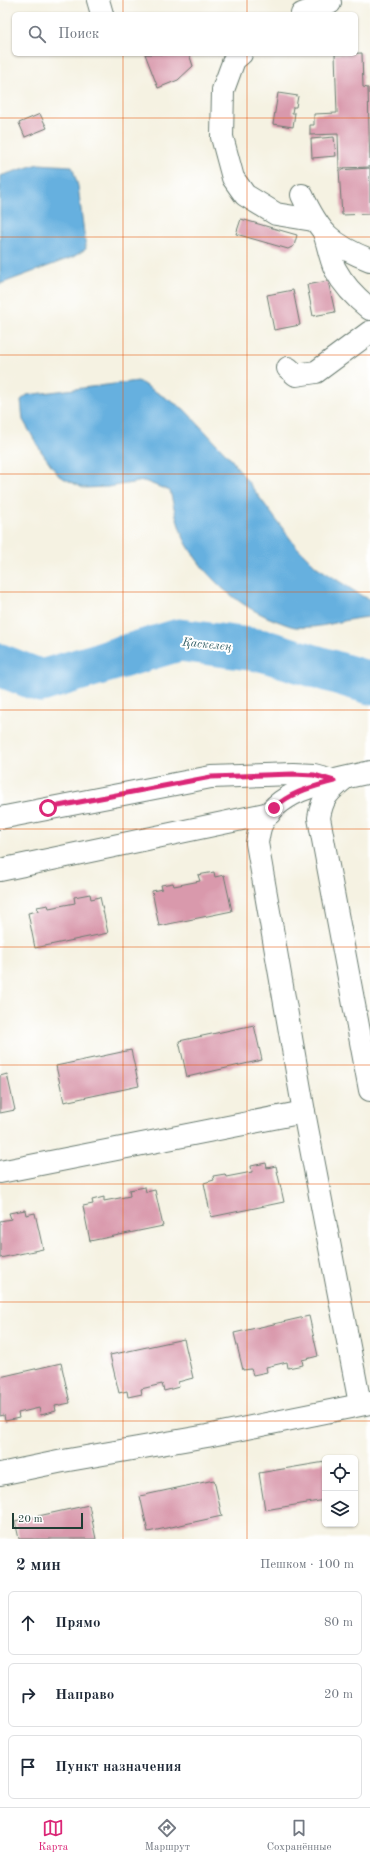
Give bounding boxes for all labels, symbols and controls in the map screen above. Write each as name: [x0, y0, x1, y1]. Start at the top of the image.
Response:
search box: [12, 12, 358, 56]
icon: search: [26, 23, 48, 45]
text: Поиск: [58, 27, 99, 42]
water label: Қаскелең: [181, 636, 232, 654]
route start: [39, 799, 57, 817]
route end: [265, 799, 283, 817]
map controls: [322, 1455, 358, 1527]
button: locate: [322, 1455, 358, 1491]
button: layers: [322, 1491, 358, 1527]
scale bar: [12, 1511, 83, 1530]
text: 20 m: [18, 1514, 43, 1525]
text: 2 мин: [16, 1557, 61, 1574]
text: Пешком · 100 m: [260, 1558, 354, 1571]
icon: ahead: [17, 1612, 39, 1634]
text: Прямо: [55, 1616, 101, 1631]
text: 80 m: [324, 1616, 353, 1629]
icon: right: [17, 1684, 39, 1706]
text: Направо: [55, 1688, 114, 1703]
text: 20 m: [324, 1688, 353, 1701]
icon: arrive: [17, 1756, 39, 1778]
text: Пункт назначения: [55, 1760, 182, 1775]
tab: Карта: [38, 1817, 68, 1855]
tab: Маршрут: [145, 1817, 190, 1855]
tab: Сохранённые: [267, 1817, 332, 1855]

